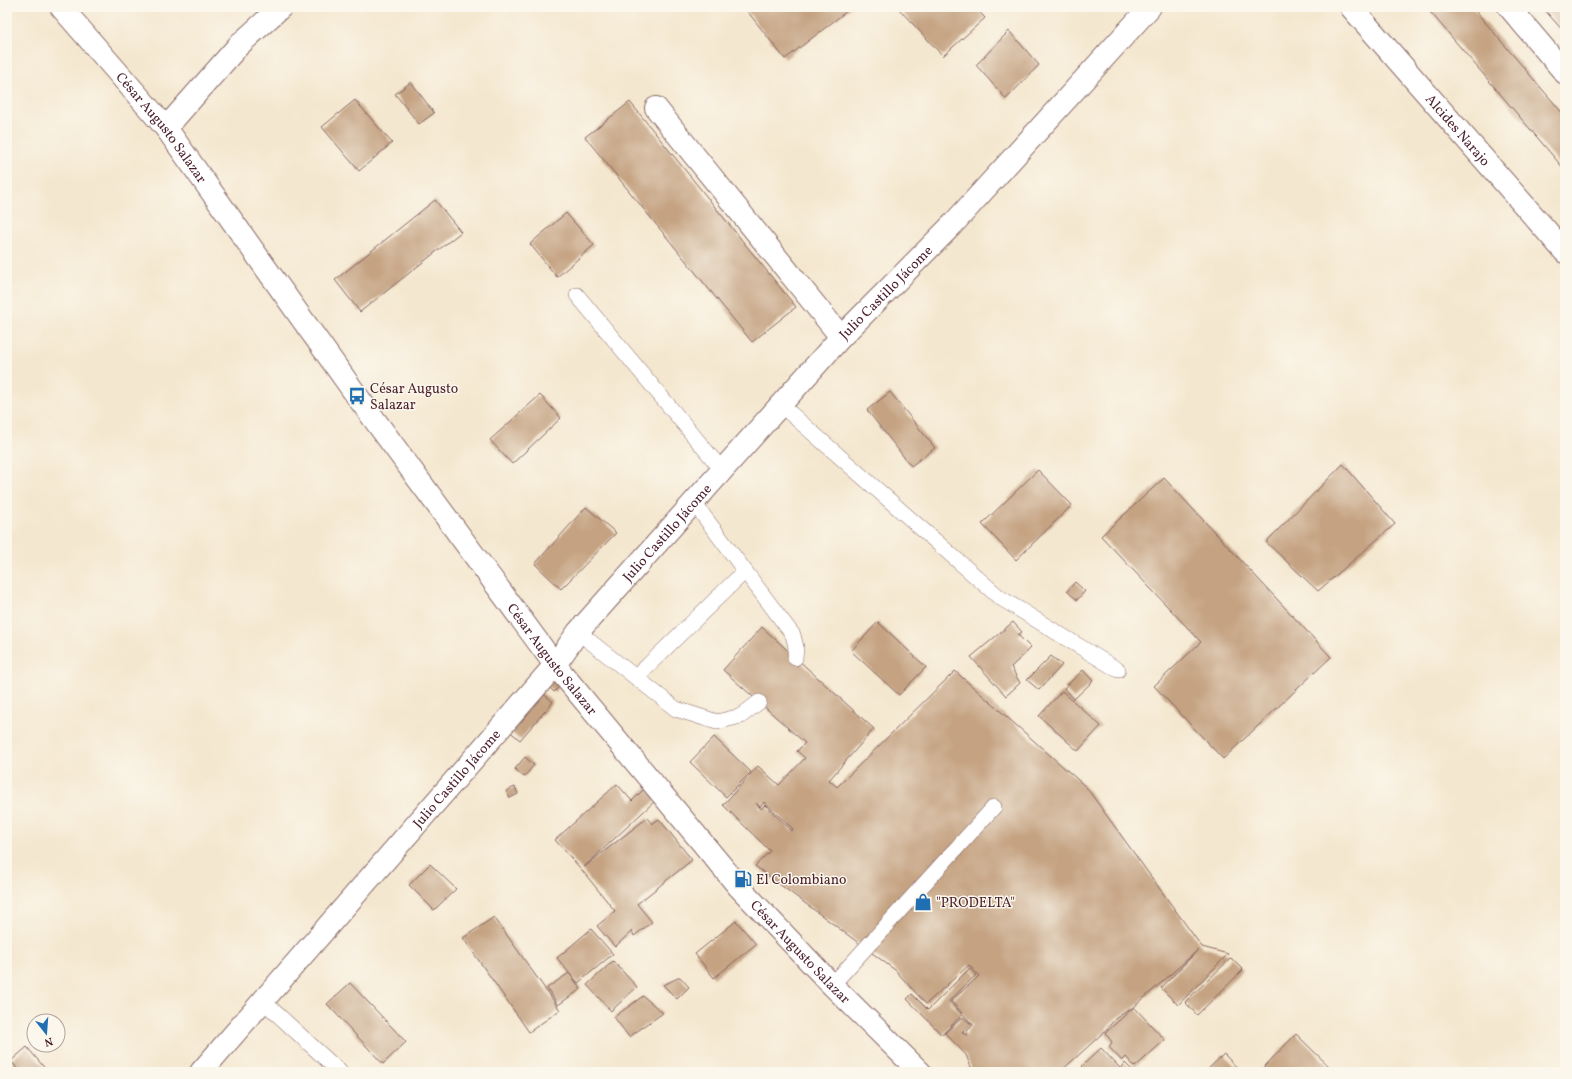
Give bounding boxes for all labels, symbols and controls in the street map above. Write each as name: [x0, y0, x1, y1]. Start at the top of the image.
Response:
street label: César Augusto Salazar: [111, 69, 210, 188]
street label: Alcides Narajo: [1420, 91, 1494, 171]
street label: Julio Castillo Jácome: [836, 242, 938, 344]
place label: César Augusto Salazar: [370, 380, 458, 415]
bus stop icon: César Augusto Salazar: [347, 386, 367, 406]
street label: Julio Castillo Jácome: [619, 480, 717, 587]
street label: César Augusto Salazar: [502, 600, 601, 720]
street label: Julio Castillo Jácome: [409, 726, 506, 833]
fuel station icon: El Colombiano: [733, 869, 753, 889]
place label: El Colombiano: [756, 871, 847, 890]
shop icon: "PRODELTA": [913, 892, 933, 912]
place label: "PRODELTA": [936, 894, 1015, 913]
street label: César Augusto Salazar: [745, 897, 854, 1009]
north arrow: [26, 1013, 66, 1053]
text: N: [42, 1033, 55, 1049]

